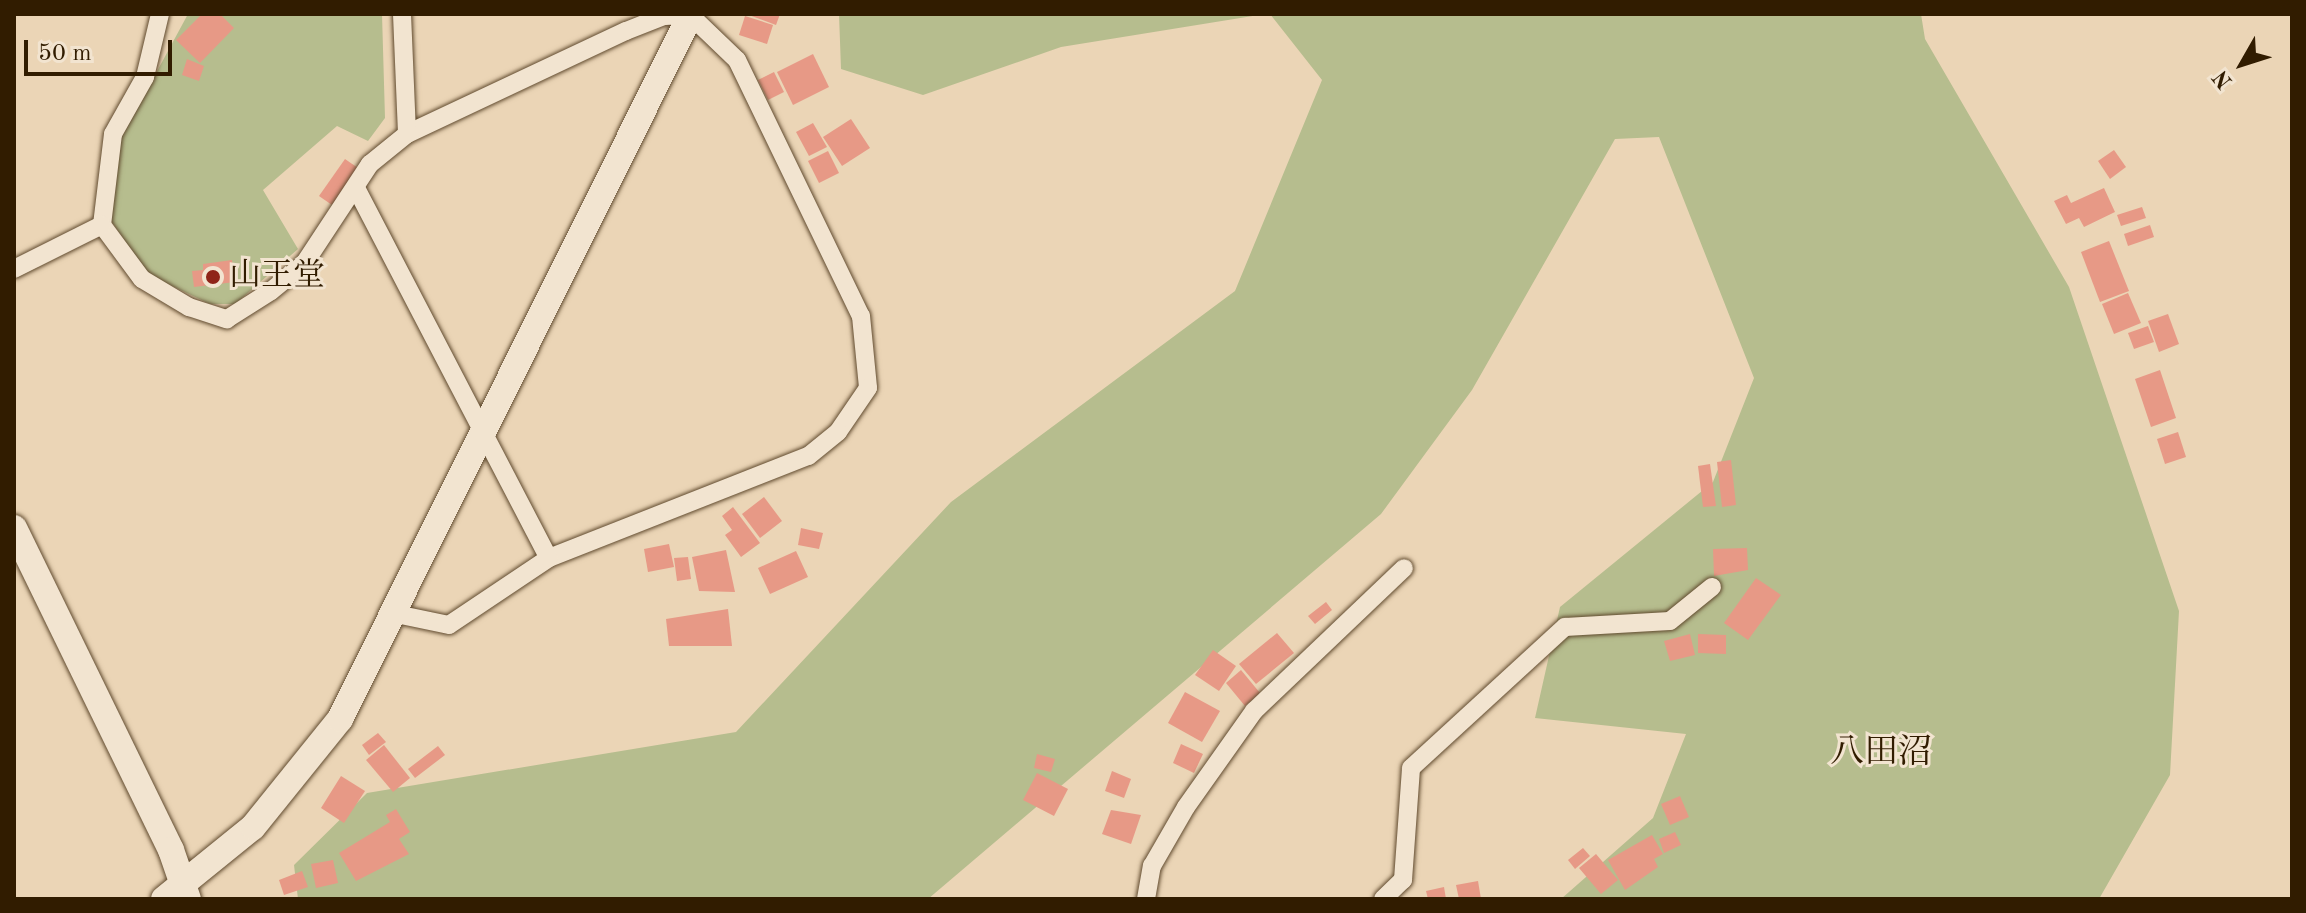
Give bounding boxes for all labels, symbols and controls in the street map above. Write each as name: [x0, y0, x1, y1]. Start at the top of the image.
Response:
scale bar: [28, 24, 176, 74]
north arrow: [2202, 24, 2282, 104]
text: 50 m: [38, 42, 92, 66]
text: N: [2210, 66, 2237, 93]
place label: 山王堂: [229, 258, 325, 296]
marker: 山王堂: [204, 268, 222, 286]
district label: 八田沼: [1830, 734, 1932, 774]

